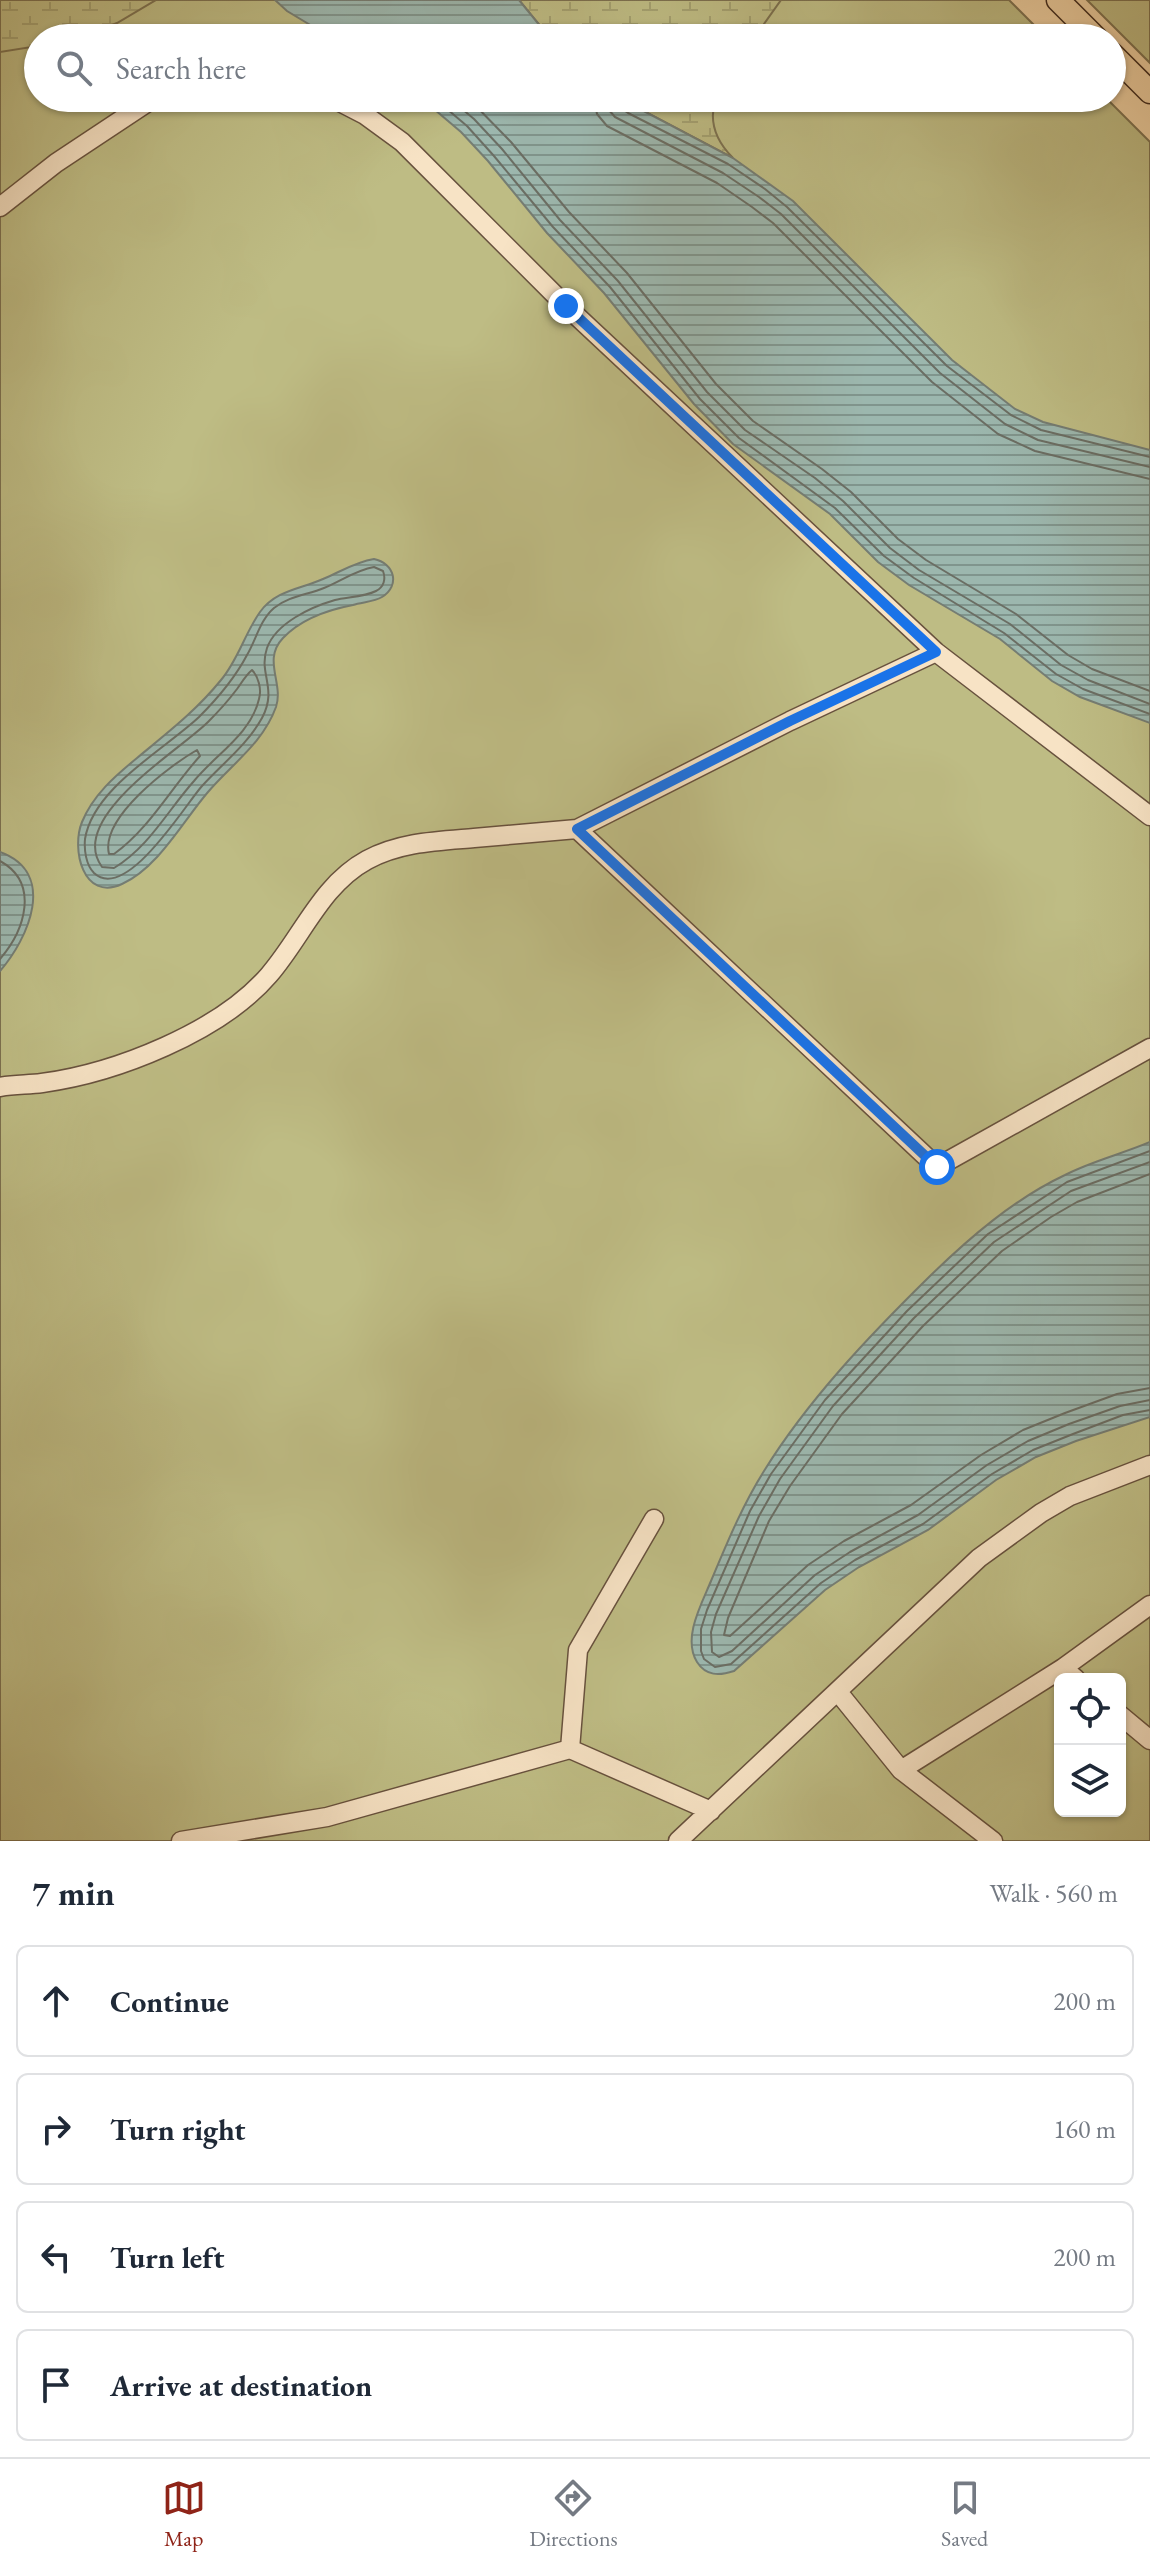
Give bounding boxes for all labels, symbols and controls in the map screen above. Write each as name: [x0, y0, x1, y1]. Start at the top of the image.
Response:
search box: [24, 24, 1126, 112]
icon: search: [52, 46, 96, 90]
text: Search here: [116, 49, 246, 88]
route end: [548, 288, 584, 324]
route start: [919, 1149, 955, 1185]
map controls: [1054, 1673, 1126, 1817]
button: locate: [1054, 1673, 1126, 1745]
button: layers: [1054, 1745, 1126, 1817]
text: 7 min: [32, 1871, 115, 1915]
text: Walk · 560 m: [990, 1876, 1118, 1910]
icon: ahead: [34, 1979, 78, 2023]
text: Continue: [110, 1982, 229, 2021]
text: 200 m: [1053, 1984, 1116, 2018]
icon: right: [34, 2107, 78, 2151]
text: Turn right: [110, 2110, 246, 2149]
text: 160 m: [1053, 2112, 1116, 2146]
icon: left: [34, 2235, 78, 2279]
text: Turn left: [110, 2238, 224, 2277]
text: 200 m: [1053, 2240, 1116, 2274]
icon: arrive: [34, 2363, 78, 2407]
text: Arrive at destination: [110, 2366, 372, 2405]
tab: Map: [162, 2476, 206, 2553]
tab: Directions: [529, 2476, 618, 2553]
tab: Saved: [941, 2476, 988, 2553]

